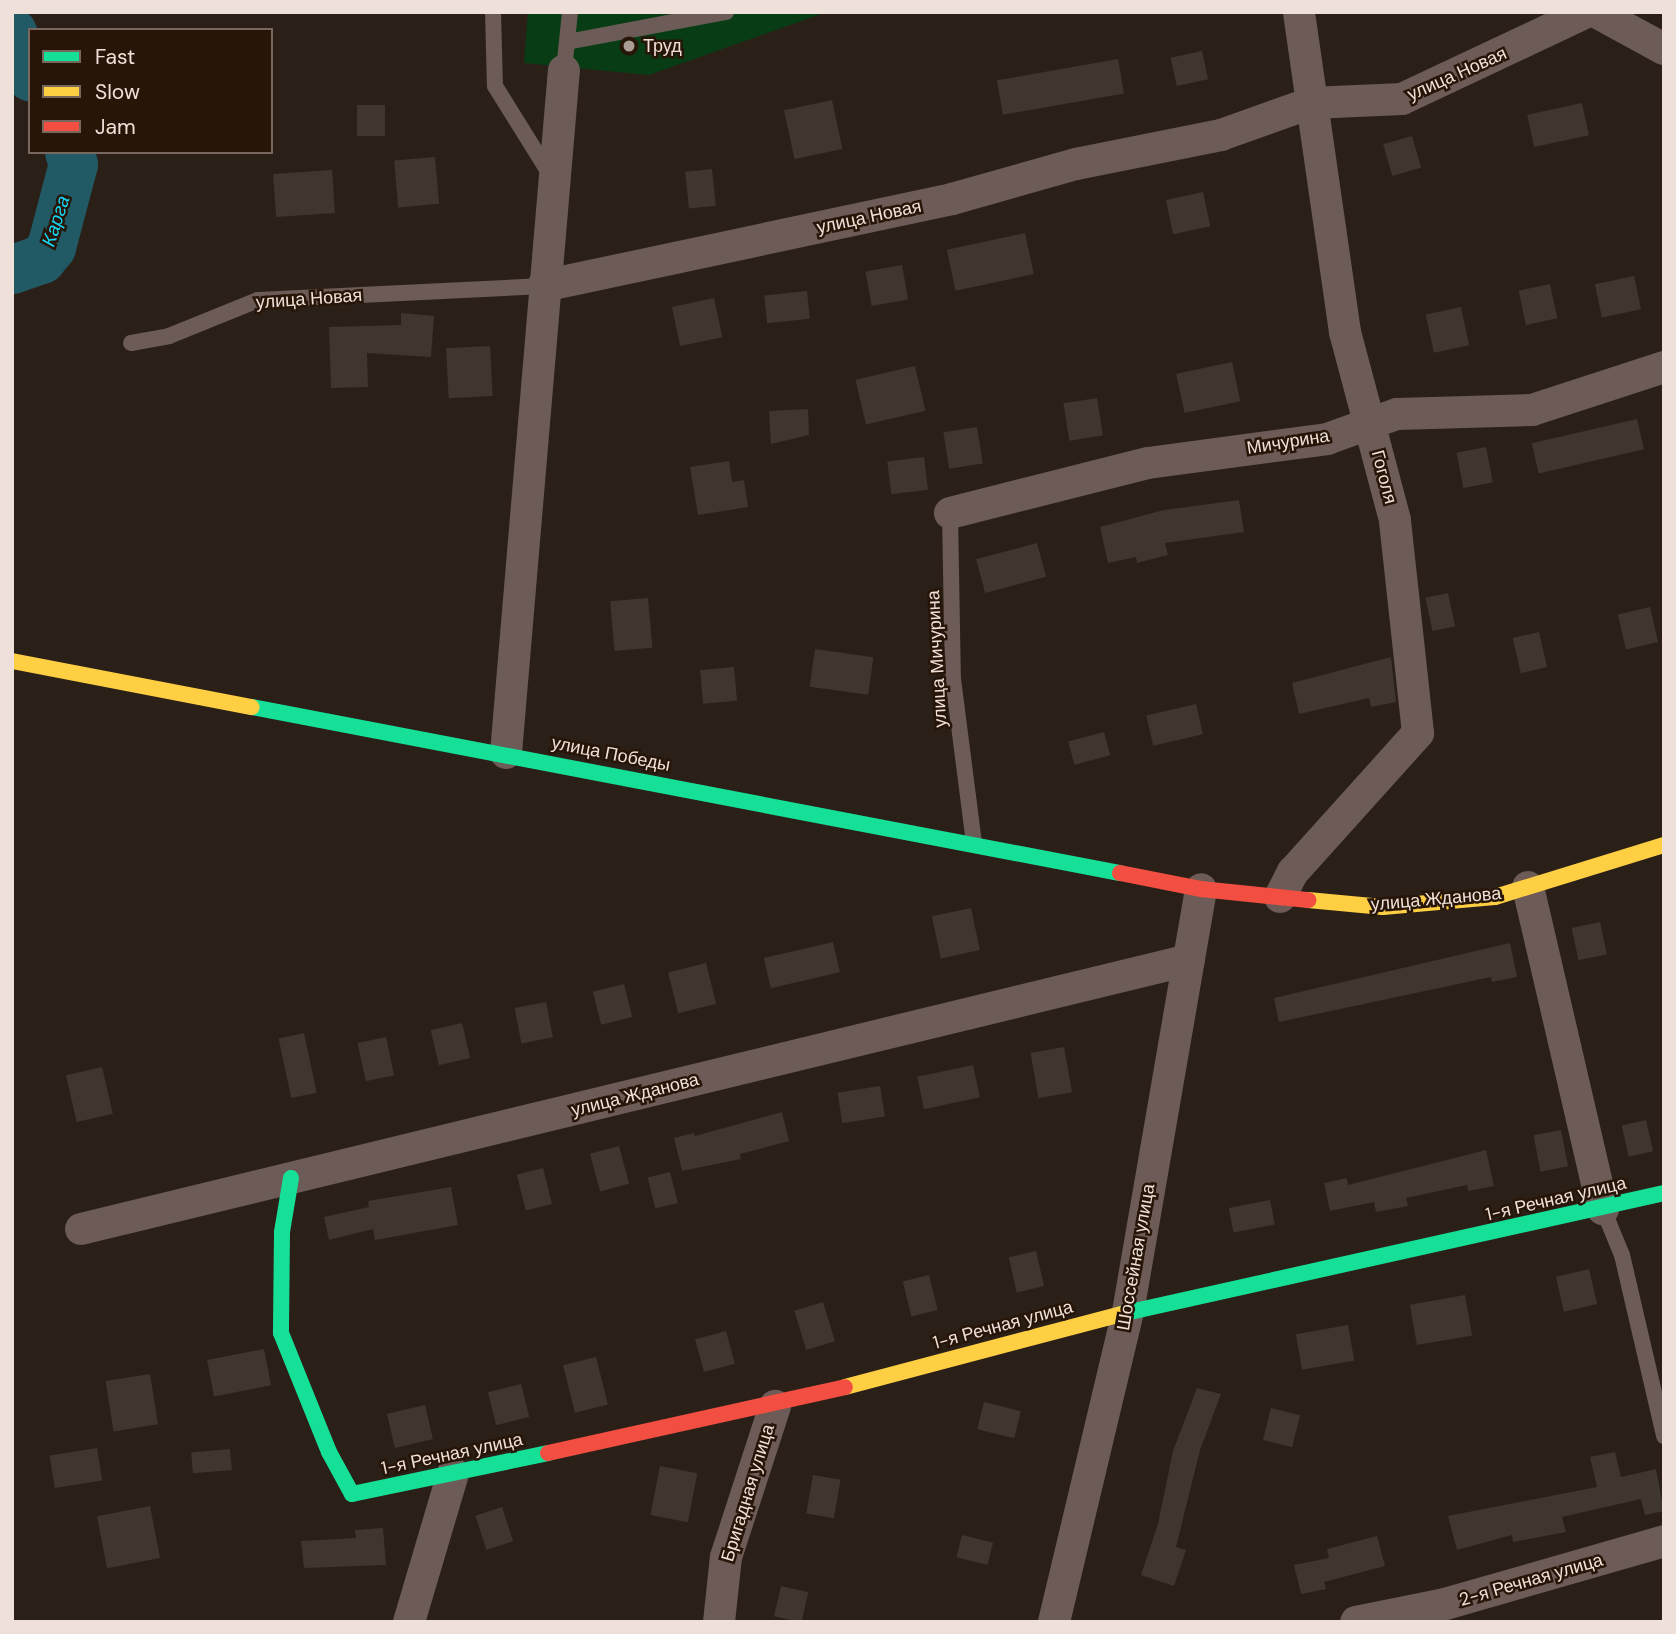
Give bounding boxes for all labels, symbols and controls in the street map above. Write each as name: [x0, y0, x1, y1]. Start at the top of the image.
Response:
legend: [28, 28, 273, 154]
place label: Труд: [643, 35, 682, 57]
marker: Труд: [621, 38, 637, 54]
street label: улица Новая: [1404, 42, 1510, 106]
text: Fast: [95, 43, 135, 71]
text: Slow: [95, 78, 140, 106]
text: Jam: [95, 113, 136, 141]
water label: Карга: [37, 193, 75, 249]
street label: улица Новая: [815, 195, 923, 239]
street label: улица Новая: [255, 285, 363, 313]
street label: Мичурина: [1245, 425, 1331, 459]
street label: Гоголя: [1367, 448, 1401, 506]
street label: улица Мичурина: [923, 590, 951, 728]
street label: улица Победы: [550, 732, 672, 776]
street label: улица Жданова: [1370, 883, 1502, 915]
street label: улица Жданова: [569, 1069, 701, 1121]
street label: 1-я Речная улица: [1483, 1172, 1629, 1226]
street label: Шоссейная улица: [1112, 1182, 1160, 1332]
street label: 1-я Речная улица: [931, 1296, 1075, 1354]
street label: Бригадная улица: [717, 1422, 779, 1564]
street label: 1-я Речная улица: [379, 1428, 525, 1480]
street label: 2-я Речная улица: [1457, 1549, 1605, 1611]

